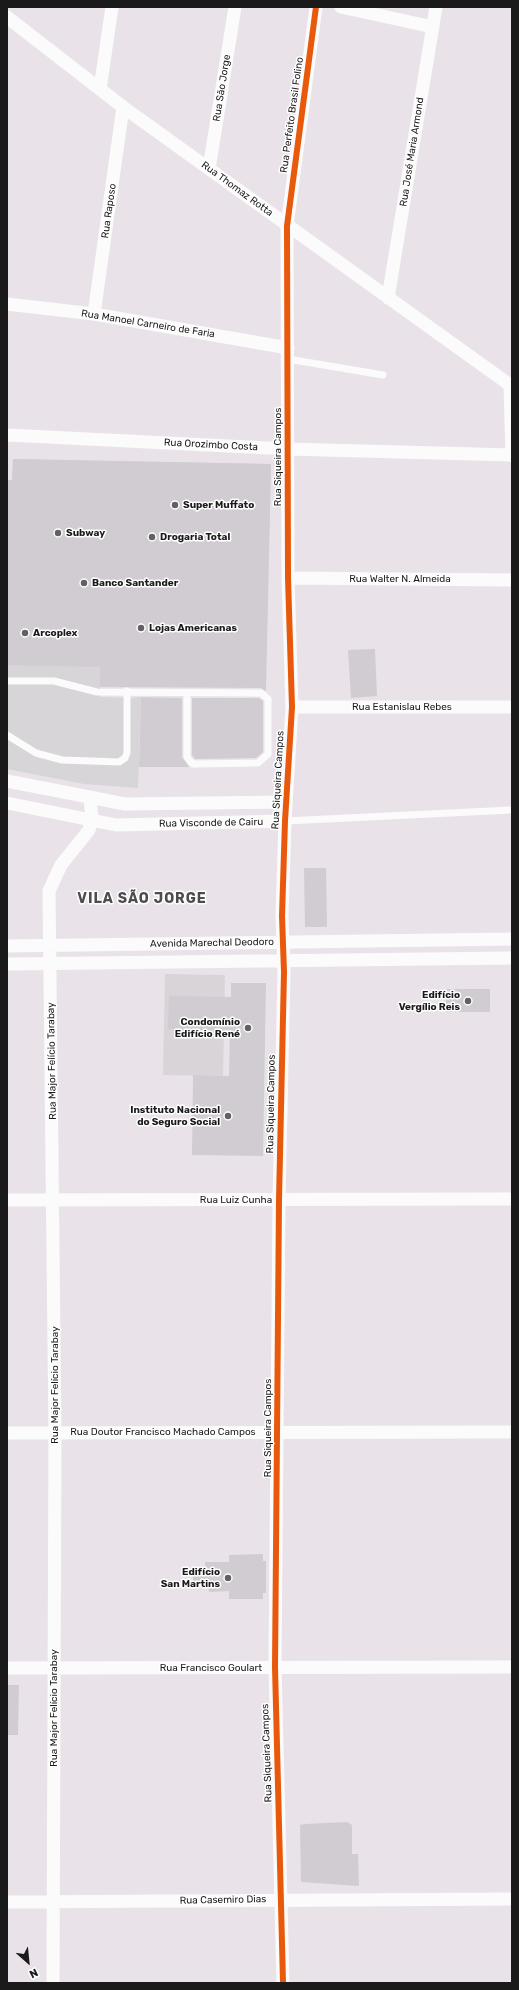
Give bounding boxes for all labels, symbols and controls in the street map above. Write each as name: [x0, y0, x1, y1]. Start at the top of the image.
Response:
street label: Rua São Jorge: [211, 54, 233, 122]
street label: Rua Perfeito Brasil Folino: [278, 56, 306, 174]
street label: Rua José Maria Armond: [397, 96, 427, 208]
street label: Rua Thomaz Rotta: [199, 159, 275, 219]
street label: Rua Raposo: [99, 183, 119, 239]
street label: Rua Manoel Carneiro de Faria: [80, 308, 216, 340]
street label: Rua Siqueira Campos: [272, 408, 284, 506]
street label: Rua Orozimbo Costa: [164, 437, 258, 453]
place label: Super Muffato: [183, 499, 254, 511]
marker: Super Muffato: [170, 500, 180, 510]
place label: Subway: [66, 527, 105, 539]
marker: Subway: [53, 528, 63, 538]
place label: Drogaria Total: [160, 531, 230, 543]
marker: Drogaria Total: [147, 532, 157, 542]
street label: Rua Walter N. Almeida: [349, 573, 451, 585]
place label: Banco Santander: [92, 577, 178, 589]
marker: Banco Santander: [79, 578, 89, 588]
place label: Lojas Americanas: [149, 622, 237, 634]
marker: Lojas Americanas: [136, 623, 146, 633]
place label: Arcoplex: [33, 627, 77, 639]
marker: Arcoplex: [20, 628, 30, 638]
street label: Rua Estanislau Rebes: [352, 701, 452, 713]
street label: Rua Siqueira Campos: [269, 730, 287, 830]
street label: Rua Visconde de Cairu: [159, 816, 263, 830]
district label: VILA SÃO JORGE: [77, 891, 207, 907]
street label: Avenida Marechal Deodoro: [150, 936, 274, 950]
place label: Edifício Vergílio Reis: [399, 989, 460, 1012]
marker: Edifício Vergílio Reis: [463, 996, 473, 1006]
street label: Rua Major Felício Tarabay: [45, 1002, 59, 1120]
place label: Condomínio Edifício René: [175, 1016, 240, 1040]
marker: Condomínio Edifício René: [243, 1023, 253, 1033]
street label: Rua Siqueira Campos: [264, 1055, 278, 1153]
place label: Instituto Nacional do Seguro Social: [130, 1104, 220, 1128]
marker: Instituto Nacional do Seguro Social: [223, 1111, 233, 1121]
street label: Rua Luiz Cunha: [200, 1194, 272, 1206]
street label: Rua Major Felício Tarabay: [49, 1326, 61, 1444]
street label: Rua Siqueira Campos: [262, 1379, 274, 1477]
street label: Rua Doutor Francisco Machado Campos: [70, 1426, 256, 1438]
place label: Edifício San Martins: [161, 1566, 220, 1590]
marker: Edifício San Martins: [223, 1573, 233, 1583]
street label: Rua Major Felício Tarabay: [48, 1649, 60, 1767]
street label: Rua Francisco Goulart: [160, 1662, 262, 1674]
street label: Rua Siqueira Campos: [259, 1703, 275, 1803]
street label: Rua Casemiro Dias: [180, 1893, 266, 1907]
north arrow: [8, 1942, 48, 1982]
text: N: [27, 1966, 40, 1981]

